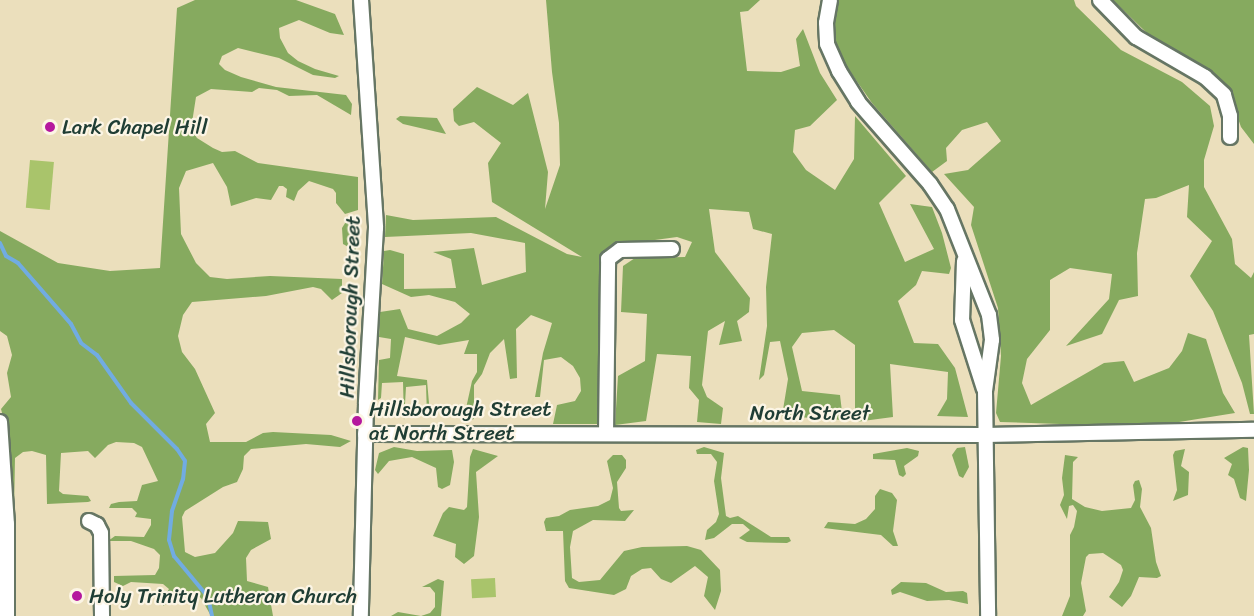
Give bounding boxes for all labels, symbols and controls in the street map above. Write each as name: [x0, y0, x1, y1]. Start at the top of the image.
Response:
place label: Lark Chapel Hill: [62, 114, 208, 140]
marker: Lark Chapel Hill: [43, 120, 57, 134]
street label: Hillsborough Street: [334, 216, 366, 398]
place label: Hillsborough Street at North Street: [369, 396, 551, 446]
street label: North Street: [750, 400, 870, 426]
marker: Hillsborough Street at North Street: [350, 414, 364, 428]
place label: Holy Trinity Lutheran Church: [89, 583, 356, 609]
marker: Holy Trinity Lutheran Church: [70, 589, 84, 603]

